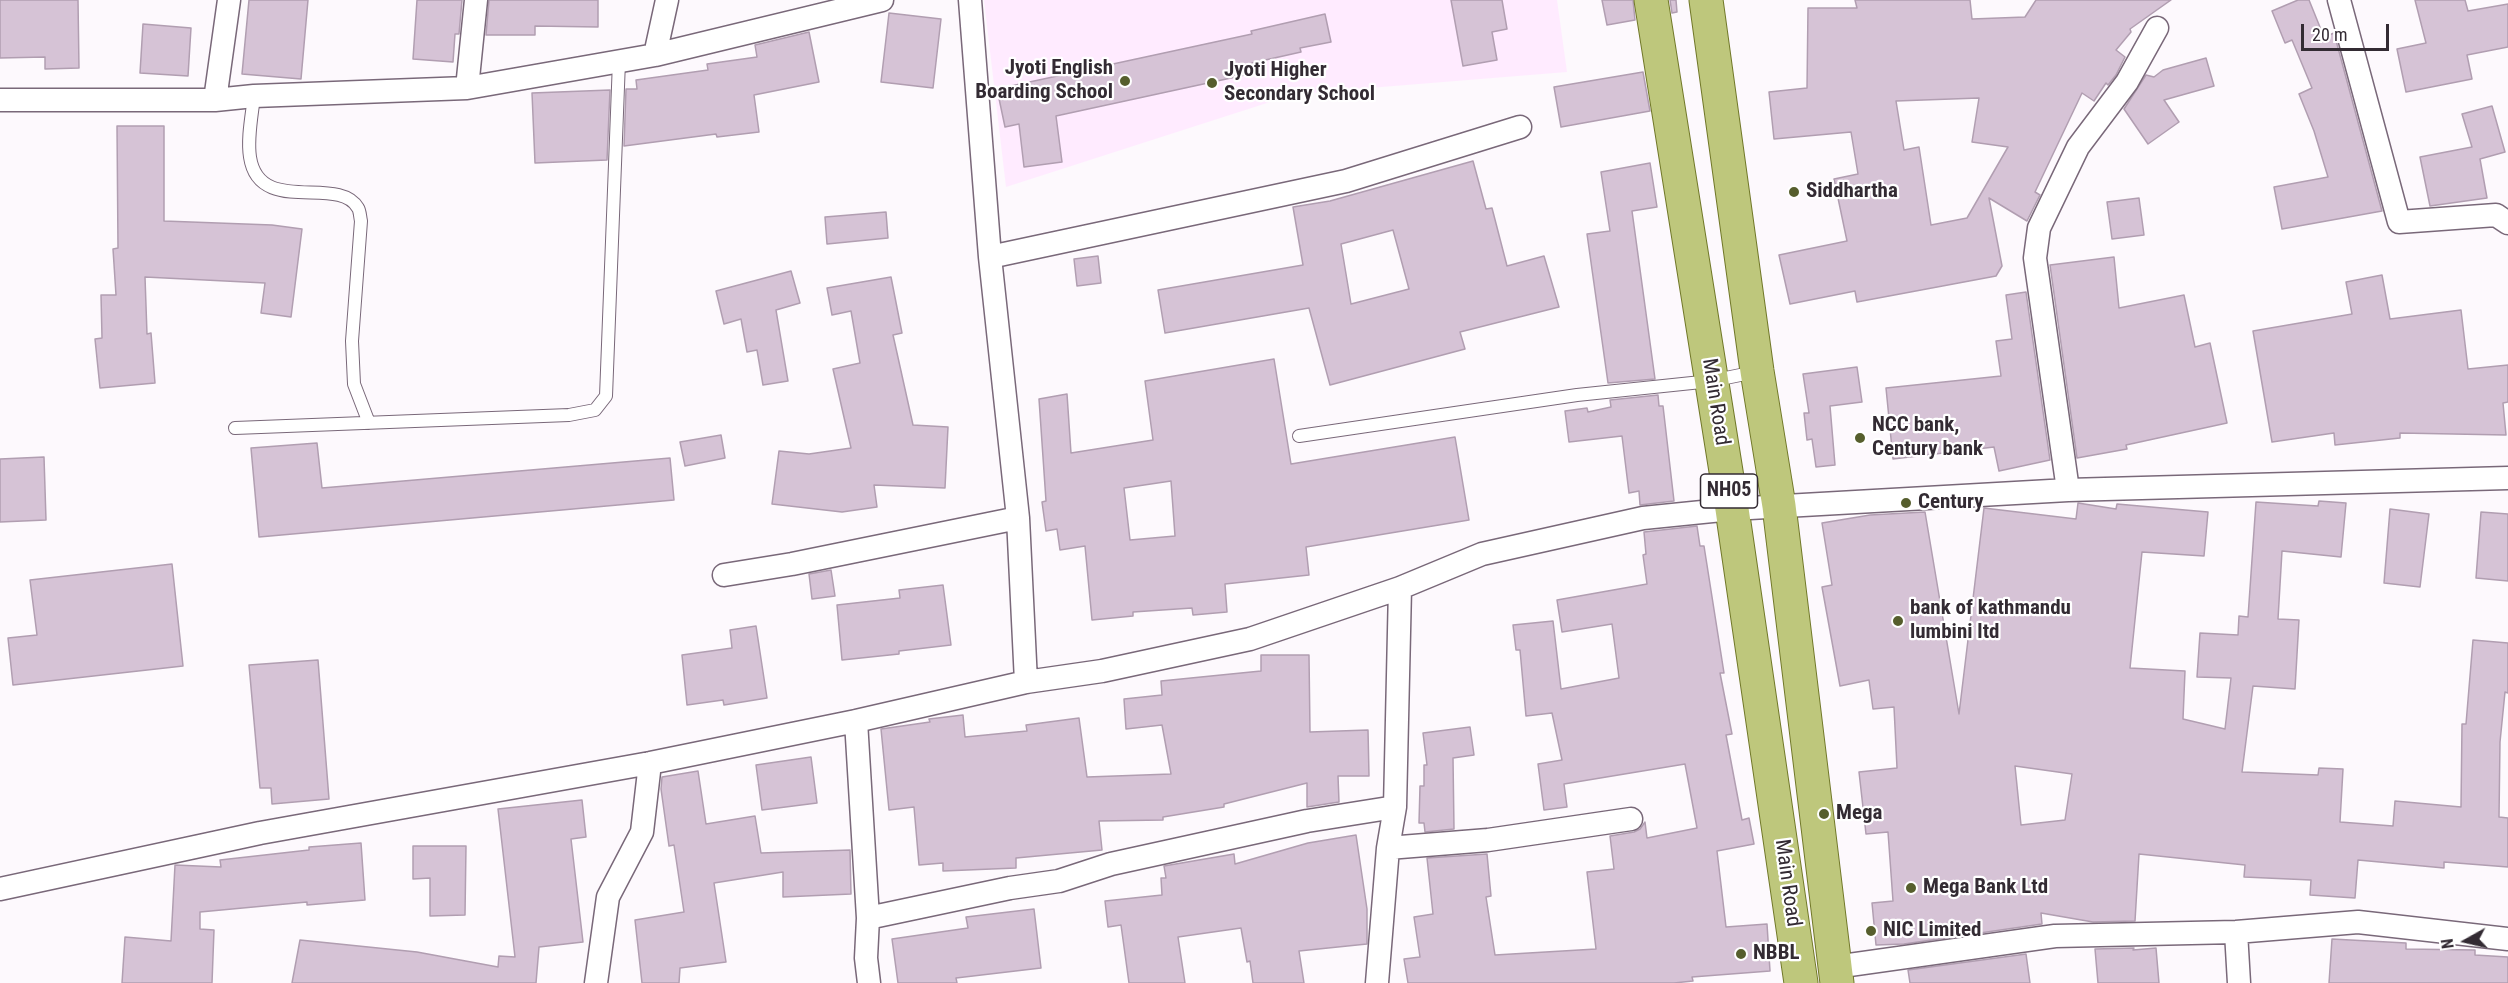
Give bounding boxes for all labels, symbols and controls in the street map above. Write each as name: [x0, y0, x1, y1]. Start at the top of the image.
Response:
scale bar: [2304, 12, 2392, 50]
text: 20 m: [2312, 24, 2347, 45]
place label: Jyoti English Boarding School: [975, 56, 1113, 106]
place label: Jyoti Higher Secondary School: [1224, 58, 1375, 108]
marker: Jyoti English Boarding School: [1118, 74, 1132, 88]
marker: Jyoti Higher Secondary School: [1205, 76, 1219, 90]
place label: Siddhartha: [1806, 179, 1898, 205]
marker: Siddhartha: [1787, 185, 1801, 199]
street label: Main Road: [1696, 357, 1734, 447]
place label: NCC bank, Century bank: [1872, 413, 1983, 463]
marker: NCC bank, Century bank: [1853, 431, 1867, 445]
road number: NH05: [1700, 474, 1758, 508]
place label: Century: [1918, 490, 1984, 516]
marker: Century: [1899, 496, 1913, 510]
place label: bank of kathmandu lumbini ltd: [1910, 596, 2071, 646]
marker: bank of kathmandu lumbini ltd: [1891, 614, 1905, 628]
place label: Mega: [1836, 801, 1882, 827]
marker: Mega: [1817, 807, 1831, 821]
street label: Main Road: [1768, 838, 1806, 928]
place label: Mega Bank Ltd: [1923, 875, 2048, 901]
marker: Mega Bank Ltd: [1904, 881, 1918, 895]
north arrow: [2436, 911, 2496, 971]
place label: NIC Limited: [1883, 918, 1981, 944]
marker: NIC Limited: [1864, 924, 1878, 938]
text: N: [2438, 937, 2458, 950]
place label: NBBL: [1753, 941, 1799, 967]
marker: NBBL: [1734, 947, 1748, 961]

